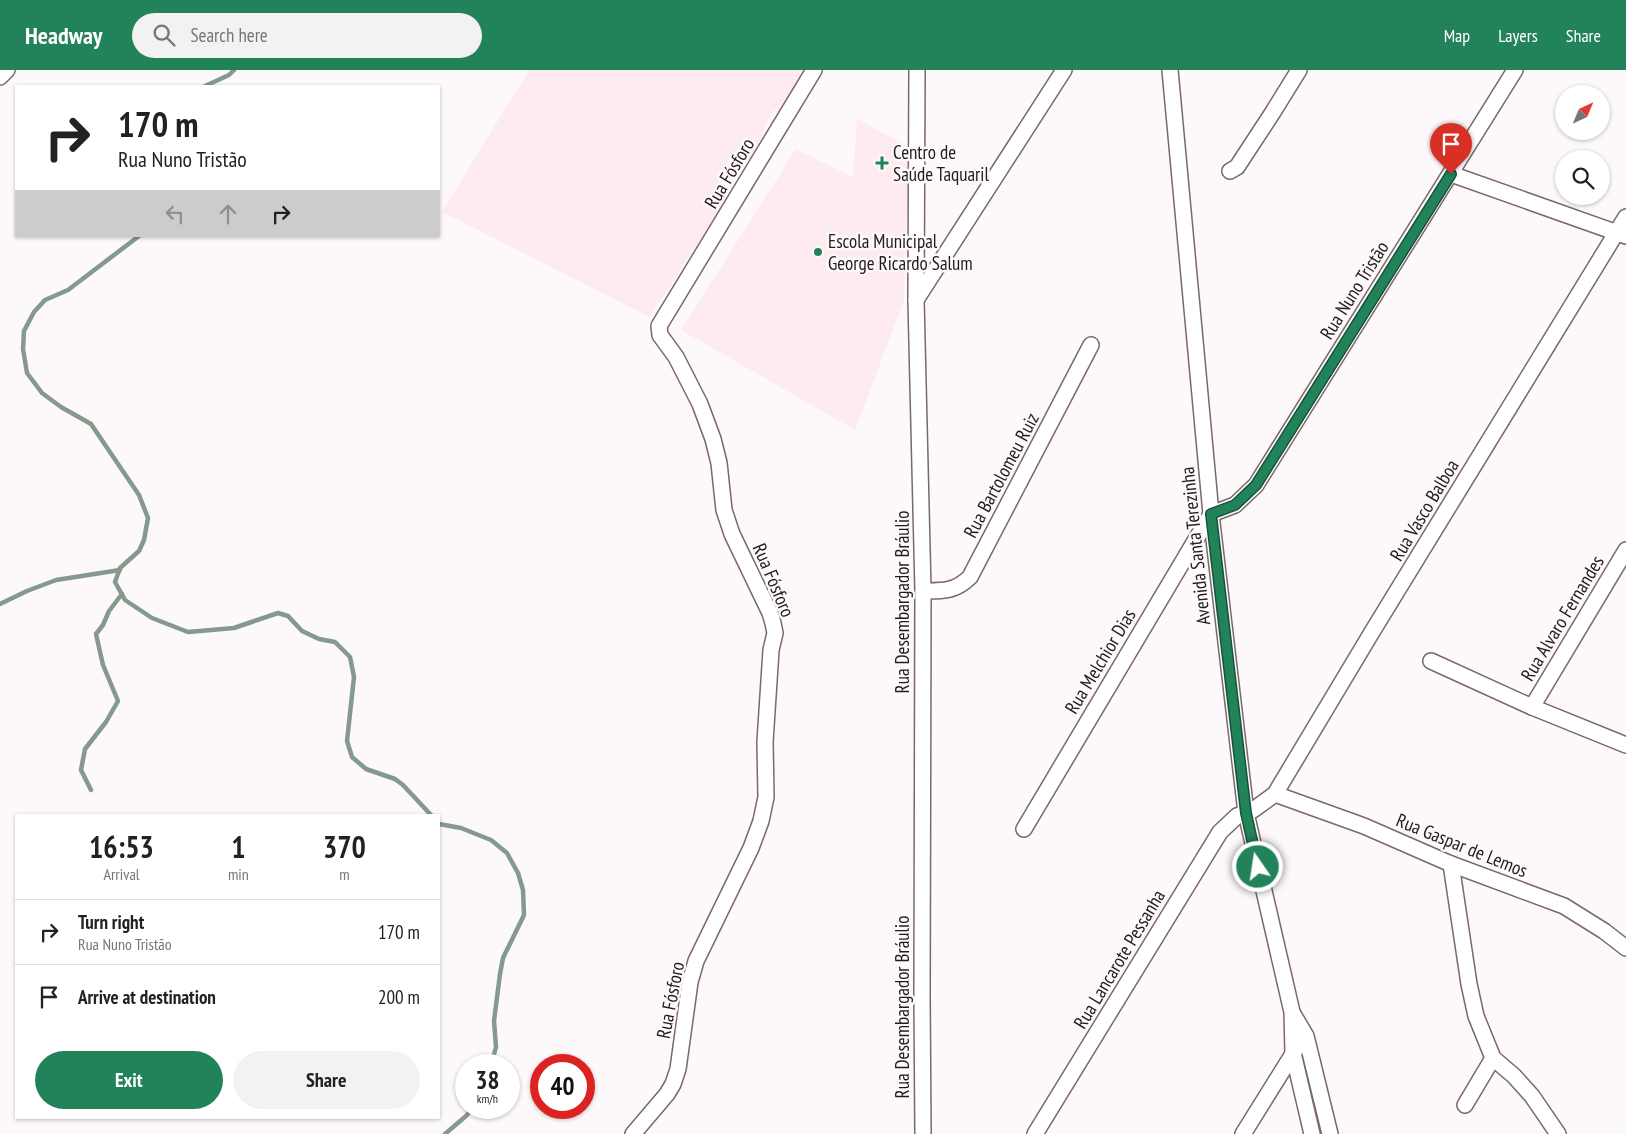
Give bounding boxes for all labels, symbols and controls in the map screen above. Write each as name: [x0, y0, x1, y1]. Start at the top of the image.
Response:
search box: [132, 13, 482, 58]
text: Headway: [25, 20, 102, 51]
icon: search: [150, 21, 178, 49]
text: Search here: [190, 23, 268, 47]
text: Map: [1444, 24, 1470, 47]
text: Layers: [1498, 24, 1538, 47]
text: Share: [1566, 24, 1601, 47]
north arrow: [1555, 85, 1610, 140]
map controls: [1555, 85, 1610, 205]
text: 170 m: [118, 101, 199, 147]
icon: right: [35, 105, 100, 170]
pin: [1430, 123, 1472, 174]
icon: arrive: [1437, 130, 1465, 158]
street label: Rua Fósforo: [699, 133, 759, 213]
place label: Centro de Saúde Taquaril: [893, 140, 989, 186]
text: Rua Nuno Tristão: [118, 145, 247, 173]
button: search: [1555, 150, 1610, 205]
marker: Centro de Saúde Taquaril: [875, 156, 889, 170]
icon: left: [161, 200, 189, 228]
icon: ahead: [214, 200, 242, 228]
icon: right: [267, 200, 295, 228]
place label: Escola Municipal George Ricardo Salum: [828, 229, 973, 275]
street label: Rua Nuno Tristão: [1314, 236, 1394, 344]
marker: Escola Municipal George Ricardo Salum: [812, 246, 824, 258]
street label: Rua Bartolomeu Ruiz: [958, 408, 1044, 542]
street label: Rua Vasco Balboa: [1384, 455, 1464, 565]
street label: Avenida Santa Terezinha: [1175, 466, 1215, 626]
street label: Rua Desembargador Bráulio: [890, 511, 914, 693]
street label: Rua Fósforo: [748, 539, 800, 621]
street label: Rua Alvaro Fernandes: [1515, 551, 1609, 685]
street label: Rua Melchior Dias: [1059, 604, 1141, 718]
street label: Rua Gaspar de Lemos: [1393, 808, 1531, 882]
text: 16:53: [89, 827, 154, 866]
text: 1: [231, 827, 246, 866]
text: 370: [323, 827, 366, 866]
position arrow: [1231, 840, 1283, 892]
text: Arrival: [103, 864, 140, 884]
text: min: [228, 864, 249, 884]
text: m: [339, 864, 350, 884]
street label: Rua Lancarote Pessanha: [1068, 885, 1170, 1033]
text: Turn right: [78, 910, 144, 934]
street label: Rua Desembargador Bráulio: [890, 916, 914, 1098]
icon: right: [35, 918, 63, 946]
text: 170 m: [378, 920, 420, 944]
text: Rua Nuno Tristão: [78, 934, 172, 954]
street label: Rua Fósforo: [651, 960, 689, 1040]
icon: arrive: [35, 983, 63, 1011]
text: Arrive at destination: [78, 985, 216, 1009]
text: 200 m: [378, 985, 420, 1009]
button: Exit: [35, 1051, 223, 1109]
button: Share: [233, 1051, 420, 1109]
speed limit sign: 40: [530, 1054, 595, 1119]
text: 38: [476, 1064, 499, 1096]
text: km/h: [477, 1091, 498, 1106]

